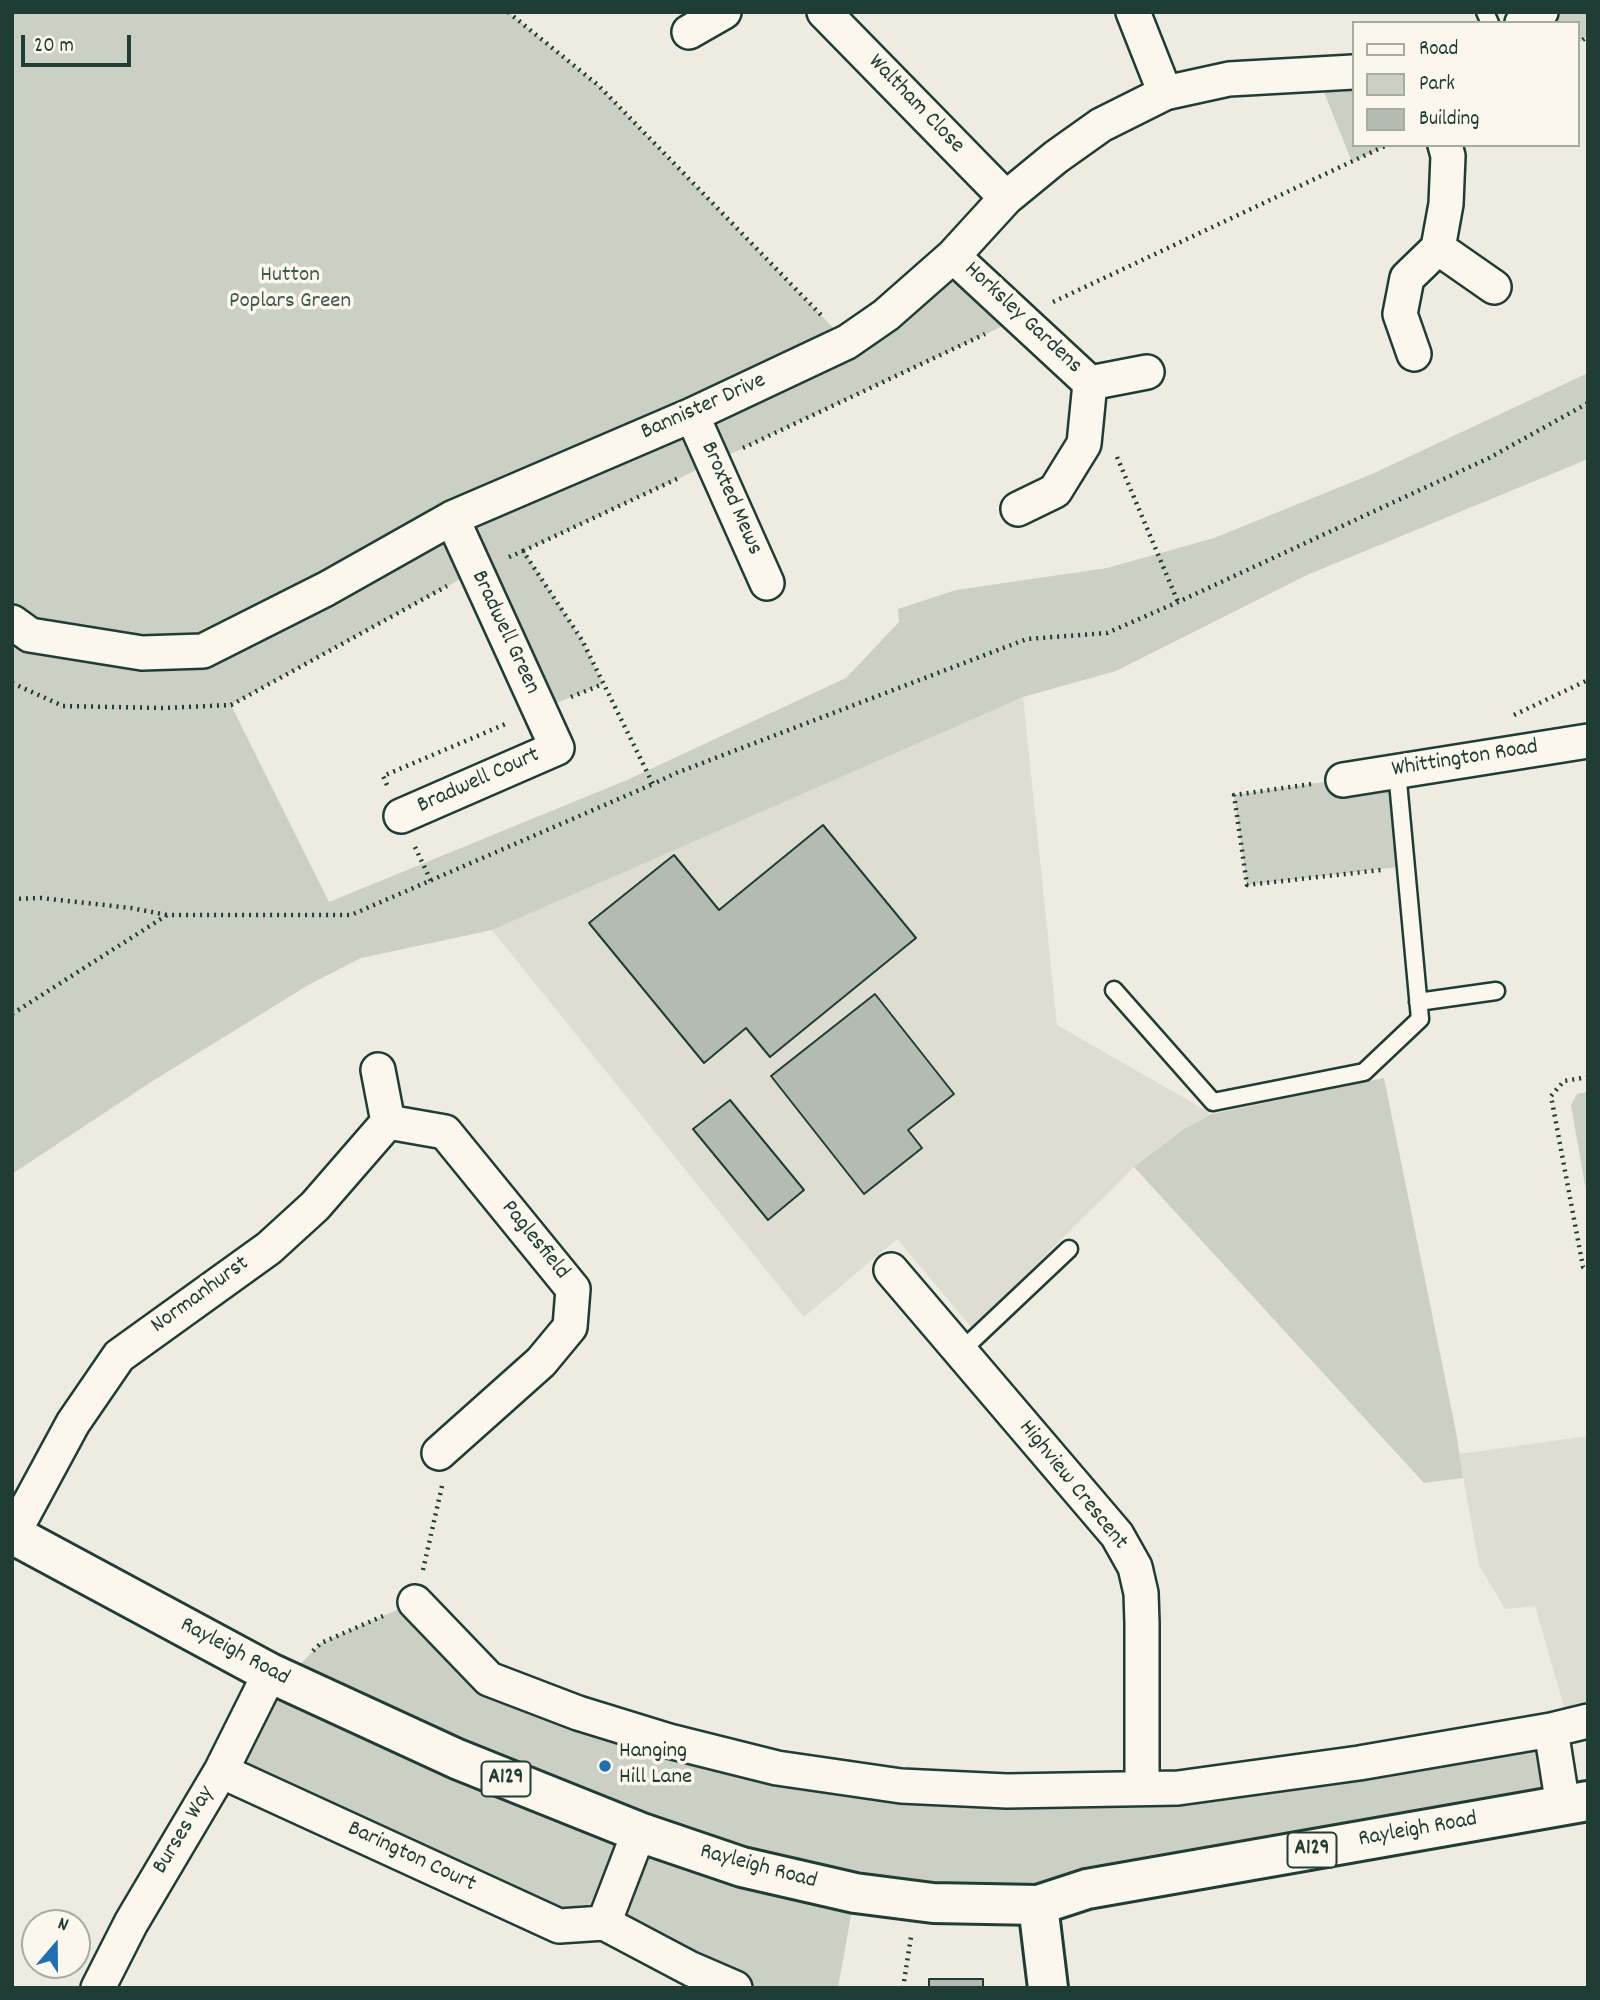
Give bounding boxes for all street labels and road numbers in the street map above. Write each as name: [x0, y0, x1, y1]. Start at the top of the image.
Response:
street label: Waltham Close: [861, 50, 969, 160]
street label: Horksley Gardens: [957, 257, 1087, 381]
street label: Bannister Drive: [637, 368, 771, 448]
street label: Broxted Mews: [693, 438, 767, 560]
street label: Bradwell Green: [463, 567, 545, 699]
street label: Whittington Road: [1390, 735, 1540, 785]
street label: Bradwell Court: [414, 743, 544, 821]
street label: Paglesfield: [494, 1196, 574, 1286]
street label: Normanhurst: [147, 1251, 255, 1341]
street label: Highview Crescent: [1011, 1416, 1133, 1556]
street label: Rayleigh Road: [175, 1613, 293, 1693]
road number: A129: [482, 1762, 530, 1796]
street label: Burses Way: [148, 1782, 222, 1880]
street label: Rayleigh Road: [1357, 1807, 1479, 1855]
street label: Barington Court: [343, 1816, 479, 1900]
road number: A129: [1288, 1832, 1336, 1868]
street label: Rayleigh Road: [696, 1839, 820, 1897]

